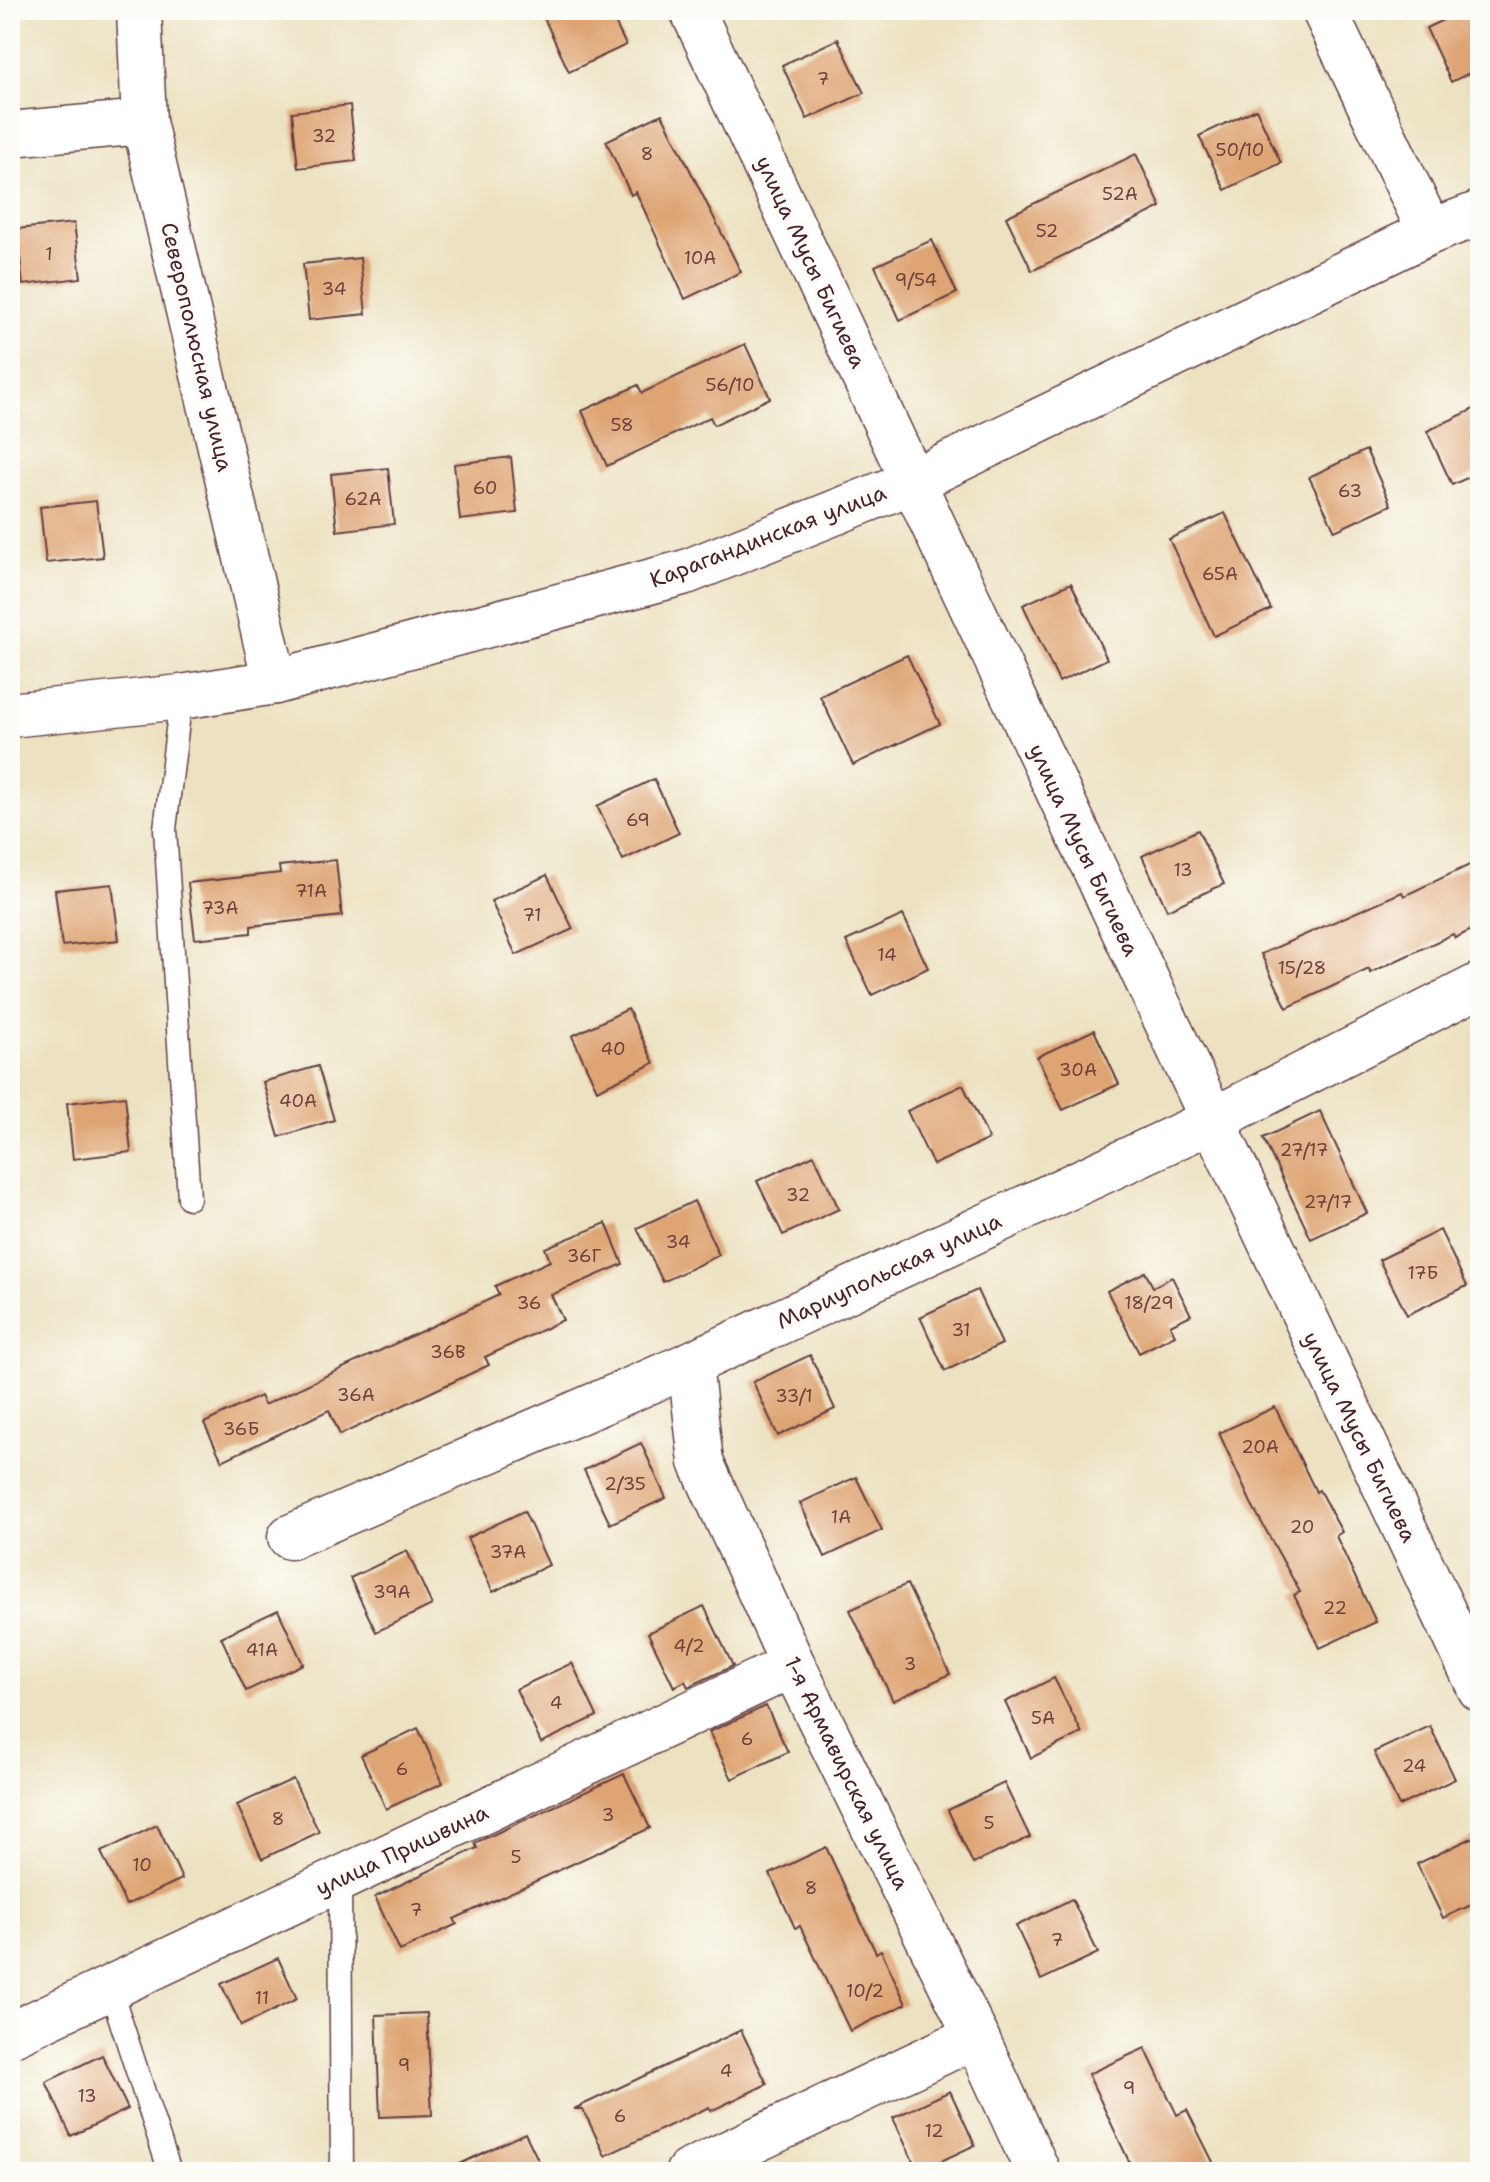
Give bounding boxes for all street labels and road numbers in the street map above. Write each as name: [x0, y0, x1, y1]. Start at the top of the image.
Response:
street label: улица Мусы Бигиева: [749, 151, 873, 373]
street label: Северополюсная улица: [154, 220, 240, 475]
street label: Карагандинская улица: [646, 477, 891, 595]
street label: улица Мусы Бигиева: [1022, 739, 1146, 961]
street label: Мариупольская улица: [772, 1206, 1006, 1336]
street label: улица Мусы Бигиева: [1296, 1327, 1424, 1547]
street label: 1-я Армавирская улица: [778, 1651, 916, 1895]
street label: улица Пришвина: [311, 1797, 493, 1903]

